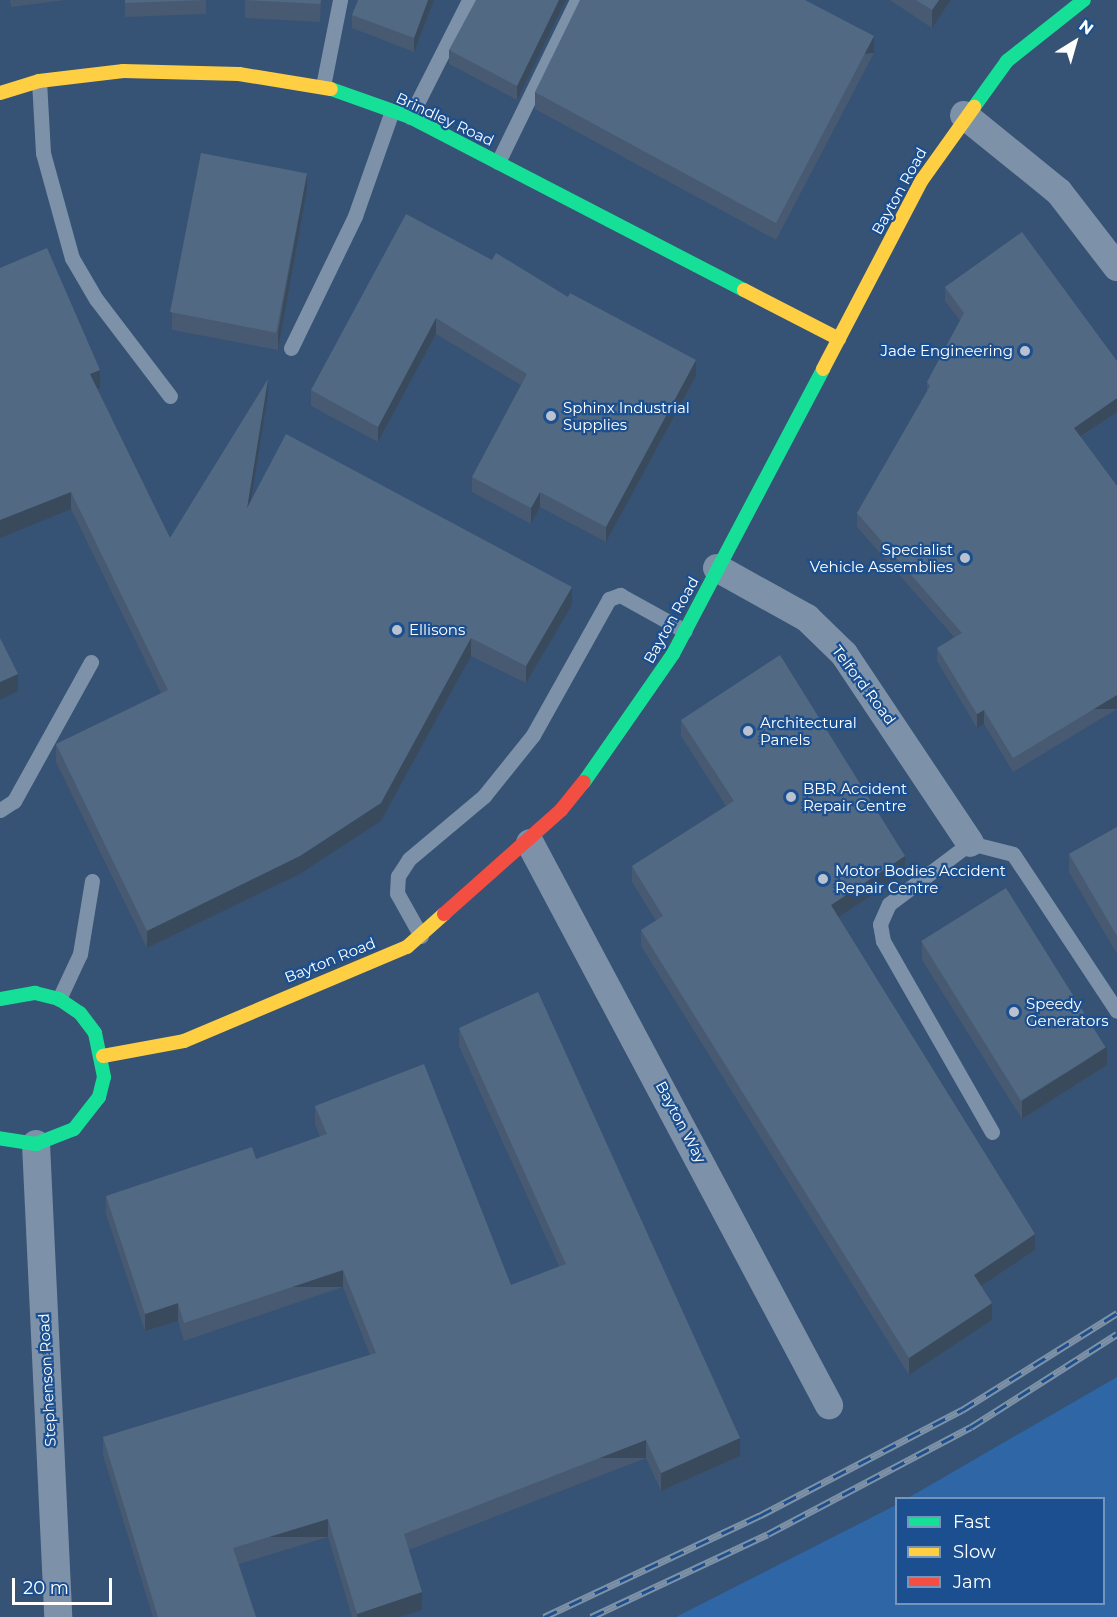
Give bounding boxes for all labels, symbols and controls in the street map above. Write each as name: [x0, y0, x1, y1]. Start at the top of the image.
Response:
north arrow: [1045, 12, 1105, 72]
text: N: [1075, 16, 1097, 39]
street label: Brindley Road: [393, 88, 497, 150]
street label: Bayton Road: [868, 144, 930, 238]
place label: Jade Engineering: [880, 342, 1013, 360]
marker: Jade Engineering: [1018, 344, 1032, 358]
place label: Sphinx Industrial Supplies: [563, 398, 690, 433]
marker: Sphinx Industrial Supplies: [544, 409, 558, 423]
place label: Specialist Vehicle Assemblies: [810, 540, 953, 575]
marker: Specialist Vehicle Assemblies: [958, 551, 972, 565]
street label: Bayton Road: [640, 573, 702, 667]
place label: Ellisons: [409, 621, 465, 639]
marker: Ellisons: [390, 623, 404, 637]
street label: Telford Road: [828, 642, 900, 728]
place label: Architectural Panels: [760, 713, 857, 748]
marker: Architectural Panels: [741, 724, 755, 738]
place label: BBR Accident Repair Centre: [803, 779, 907, 814]
marker: BBR Accident Repair Centre: [784, 790, 798, 804]
place label: Motor Bodies Accident Repair Centre: [835, 861, 1006, 896]
marker: Motor Bodies Accident Repair Centre: [816, 872, 830, 886]
street label: Bayton Road: [282, 934, 378, 986]
place label: Speedy Generators: [1026, 994, 1109, 1029]
marker: Speedy Generators: [1007, 1005, 1021, 1019]
street label: Bayton Way: [652, 1078, 710, 1166]
street label: Stephenson Road: [35, 1313, 59, 1447]
legend: [895, 1497, 1105, 1605]
text: Fast: [953, 1511, 991, 1533]
text: Slow: [953, 1541, 996, 1563]
scale bar: [15, 1566, 116, 1604]
text: Jam: [953, 1571, 992, 1593]
text: 20 m: [23, 1577, 69, 1599]

